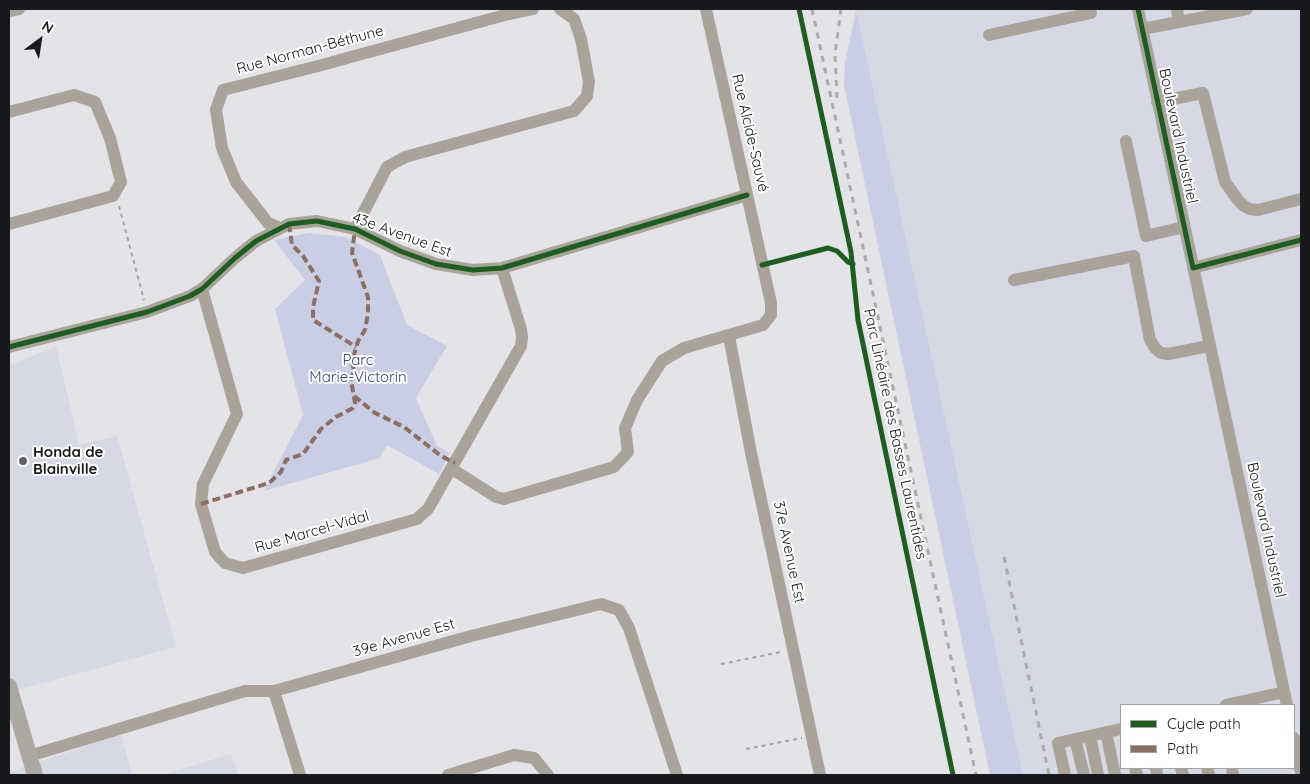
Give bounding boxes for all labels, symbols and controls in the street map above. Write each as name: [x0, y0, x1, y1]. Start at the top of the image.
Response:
north arrow: [15, 15, 65, 65]
text: N: [39, 17, 57, 38]
street label: Rue Norman-Béthune: [234, 22, 386, 78]
street label: Boulevard Industriel: [1155, 67, 1201, 205]
street label: Rue Alcide-Sauvé: [728, 72, 772, 194]
street label: 43e Avenue Est: [350, 209, 454, 261]
street label: Parc Linéaire des Basses Laurentides: [860, 307, 930, 561]
park label: Parc Marie-Victorin: [309, 351, 407, 386]
place label: Honda de Blainville: [33, 443, 103, 478]
marker: Honda de Blainville: [17, 455, 29, 467]
street label: Boulevard Industriel: [1243, 461, 1289, 599]
street label: 37e Avenue Est: [769, 499, 809, 605]
street label: Rue Marcel-Vidal: [253, 507, 371, 557]
street label: 39e Avenue Est: [351, 615, 457, 661]
legend: [1120, 704, 1295, 769]
text: Cycle path: [1167, 714, 1241, 733]
text: Path: [1167, 739, 1199, 758]

